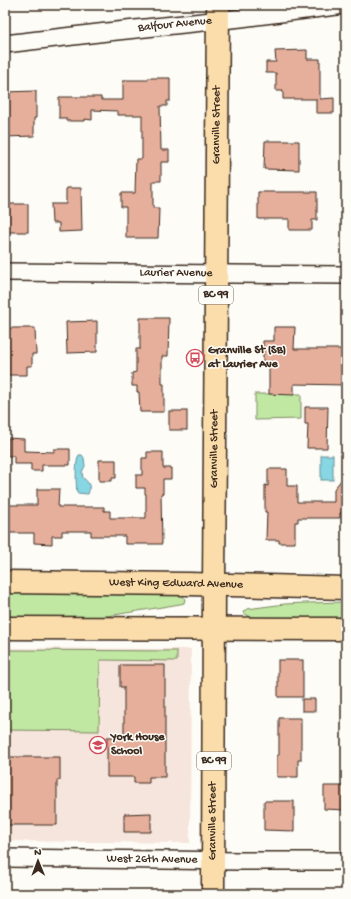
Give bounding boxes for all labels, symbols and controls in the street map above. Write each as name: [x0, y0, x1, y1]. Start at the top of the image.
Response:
street label: Balfour Avenue: [136, 14, 213, 36]
street label: Granville Street: [210, 85, 224, 164]
street label: Laurier Avenue: [139, 266, 213, 281]
road number: BC 99: [199, 286, 233, 304]
place label: Granville St (SB) at Laurier Ave: [207, 344, 286, 372]
bus stop icon: Granville St (SB) at Laurier Ave: [185, 348, 205, 368]
street label: Granville Street: [208, 409, 222, 488]
street label: West King Edward Avenue: [109, 576, 244, 592]
place label: York House School: [109, 731, 165, 759]
school or university icon: York House School: [88, 735, 108, 755]
road number: BC 99: [197, 752, 231, 770]
street label: Granville Street: [206, 781, 220, 860]
north arrow: [18, 841, 58, 881]
text: N: [34, 847, 42, 859]
street label: West 26th Avenue: [106, 852, 198, 867]

